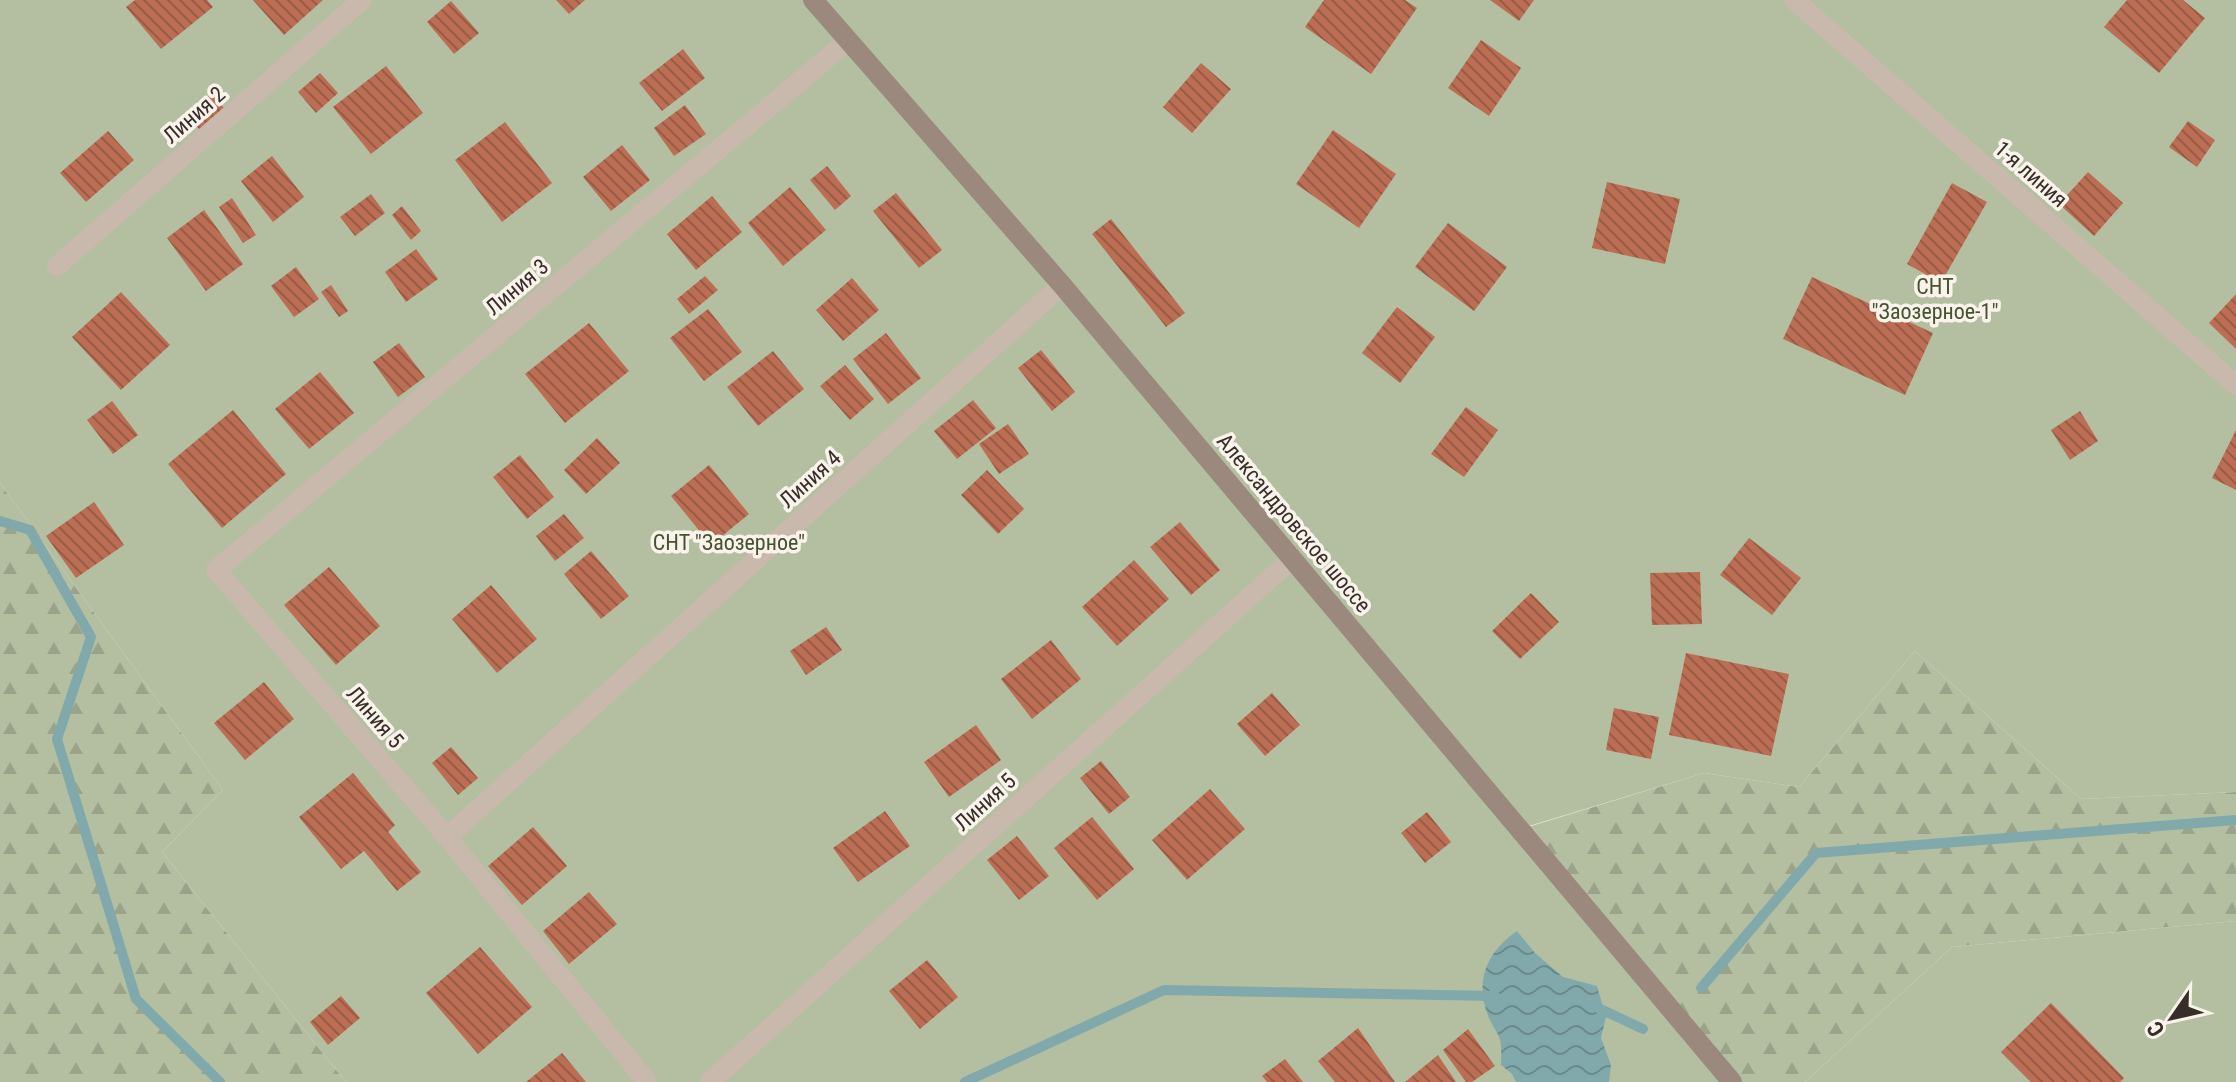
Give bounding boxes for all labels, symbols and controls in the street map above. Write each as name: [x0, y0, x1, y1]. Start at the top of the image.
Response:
street label: Линия 2: [158, 81, 230, 149]
street label: 1-я линия: [1990, 136, 2072, 212]
street label: Линия 3: [481, 254, 553, 320]
park label: СНТ "Заозерное-1": [1872, 274, 1998, 324]
street label: Александровское шоссе: [1212, 429, 1376, 617]
street label: Линия 4: [774, 445, 846, 513]
park label: СНТ "Заозерное": [653, 530, 805, 555]
street label: Линия 5: [341, 681, 409, 753]
street label: Линия 5: [949, 768, 1021, 836]
north arrow: [2132, 978, 2212, 1058]
text: С: [2142, 1017, 2170, 1041]

